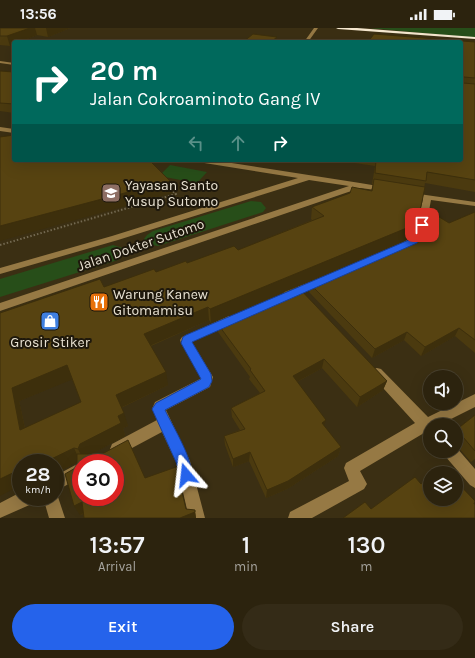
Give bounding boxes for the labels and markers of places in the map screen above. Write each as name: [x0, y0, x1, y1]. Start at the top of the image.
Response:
place label: Yayasan Santo Yusup Sutomo: [125, 177, 218, 210]
school or university icon: Yayasan Santo Yusup Sutomo: [100, 182, 122, 204]
pin: [405, 208, 439, 242]
place label: Warung Kanew Gitomamisu: [113, 286, 208, 319]
restaurant icon: Warung Kanew Gitomamisu: [88, 291, 110, 313]
shop icon: Grosir Stiker: [39, 310, 61, 332]
place label: Grosir Stiker: [10, 334, 91, 351]

